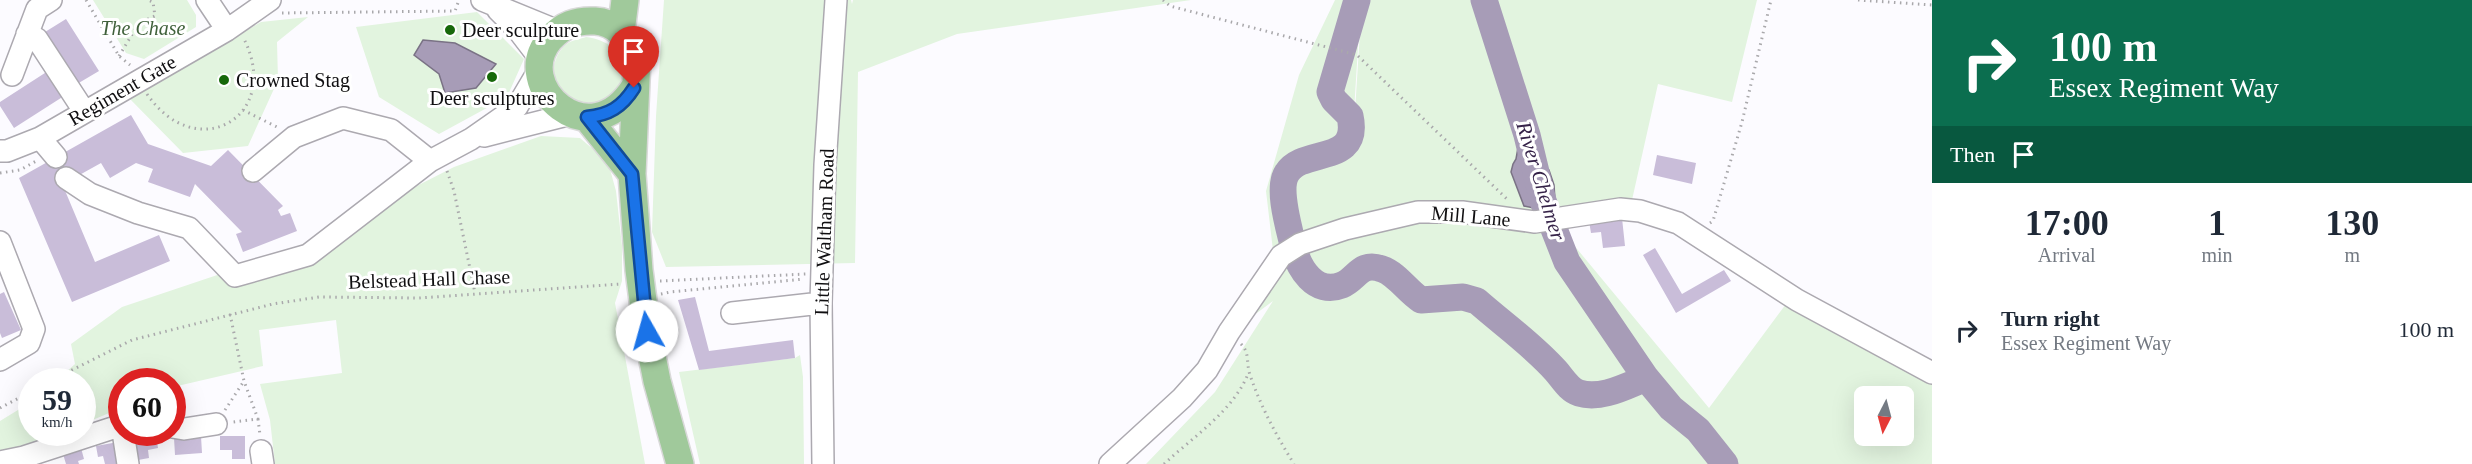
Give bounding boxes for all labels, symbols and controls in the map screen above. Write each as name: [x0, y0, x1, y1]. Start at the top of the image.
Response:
park label: The Chase: [101, 17, 186, 39]
place label: Deer sculpture: [462, 19, 579, 42]
marker: Deer sculpture: [443, 23, 457, 37]
icon: right: [1950, 24, 2028, 102]
text: 100 m: [2049, 24, 2158, 70]
pin: [608, 26, 659, 88]
icon: arrive: [617, 35, 650, 68]
street label: Regiment Gate: [64, 50, 180, 131]
place label: Crowned Stag: [236, 69, 350, 92]
marker: Deer sculptures: [485, 70, 499, 84]
marker: Crowned Stag: [217, 73, 231, 87]
text: Essex Regiment Way: [2049, 73, 2279, 103]
place label: Deer sculptures: [430, 87, 555, 110]
water label: River Chelmer: [1511, 118, 1571, 244]
icon: arrive: [2007, 138, 2040, 171]
text: Then: [1950, 142, 1995, 167]
street label: Little Waltham Road: [810, 148, 838, 316]
street label: Mill Lane: [1430, 202, 1512, 230]
text: 17:00: [2025, 203, 2109, 243]
text: 1: [2208, 203, 2226, 243]
text: 130: [2325, 203, 2379, 243]
text: Arrival: [2038, 244, 2096, 266]
text: min: [2201, 244, 2233, 266]
text: m: [2345, 244, 2360, 266]
street label: Belstead Hall Chase: [348, 265, 511, 293]
position arrow: [615, 299, 679, 363]
text: Turn right: [2001, 306, 2100, 331]
icon: right: [1950, 314, 1983, 347]
text: 100 m: [2398, 317, 2454, 342]
text: Essex Regiment Way: [2001, 332, 2171, 354]
speed limit sign: 60: [108, 368, 186, 446]
text: 59: [42, 383, 72, 416]
north arrow: [1854, 386, 1914, 446]
map controls: [1854, 386, 1914, 446]
text: km/h: [42, 414, 72, 430]

